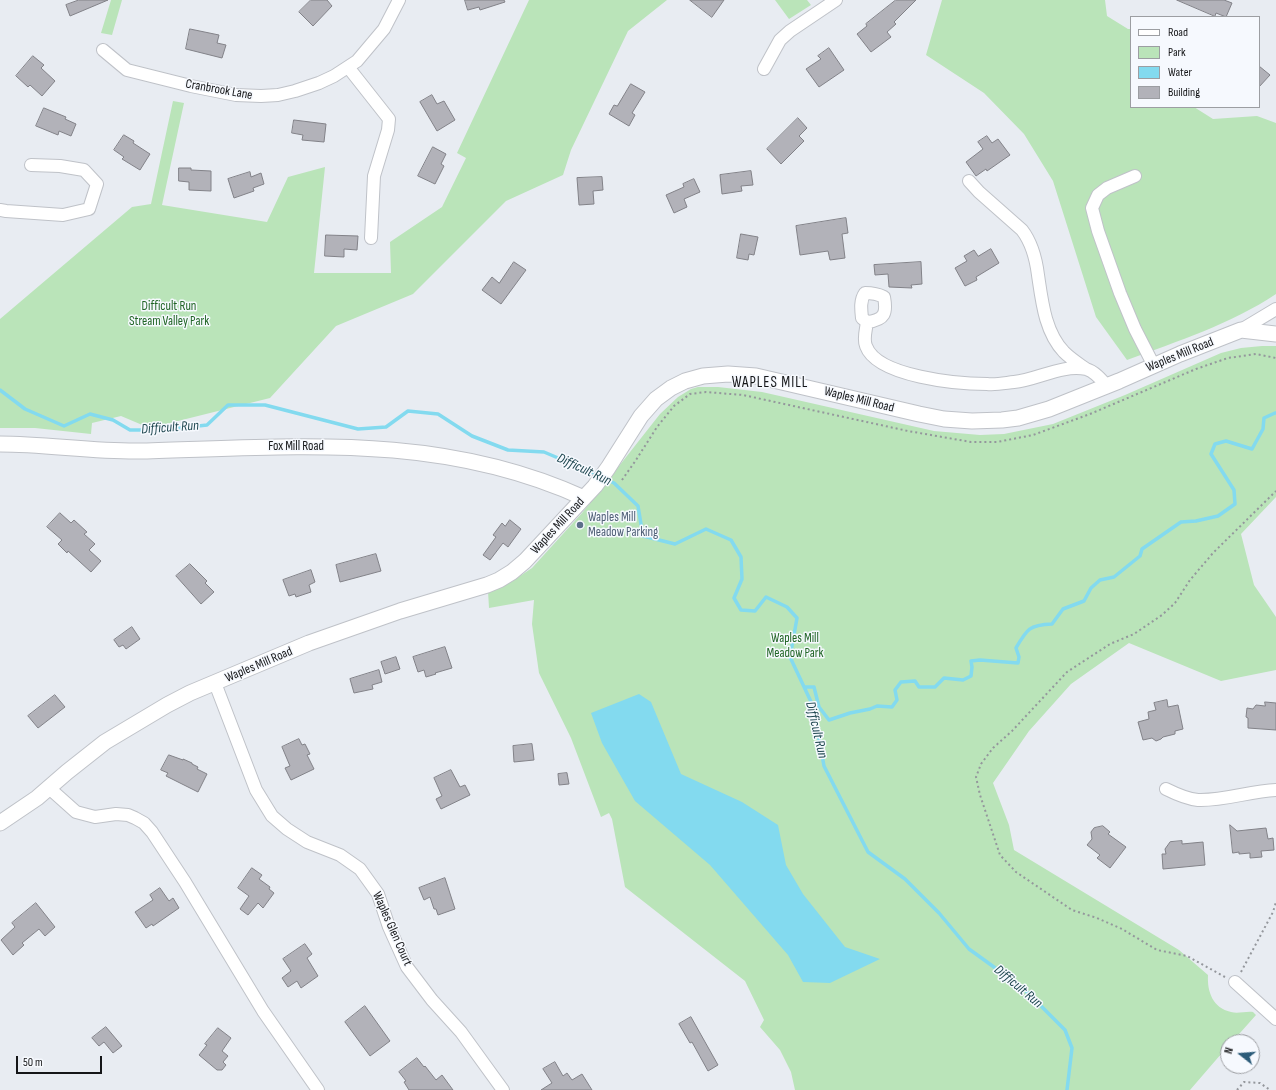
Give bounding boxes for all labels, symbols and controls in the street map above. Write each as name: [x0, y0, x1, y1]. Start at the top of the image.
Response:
legend: [1130, 16, 1260, 108]
text: Road: [1168, 25, 1188, 40]
text: Park: [1168, 45, 1186, 60]
text: Water: [1168, 65, 1192, 80]
street label: Cranbrook Lane: [184, 76, 254, 104]
text: Building: [1168, 85, 1200, 100]
park label: Difficult Run Stream Valley Park: [129, 299, 209, 330]
street label: Waples Mill Road: [1144, 334, 1216, 376]
district label: WAPLES MILL: [732, 374, 808, 392]
street label: Waples Mill Road: [822, 384, 896, 416]
water label: Difficult Run: [141, 418, 199, 438]
street label: Fox Mill Road: [268, 439, 324, 455]
water label: Difficult Run: [554, 450, 614, 490]
street label: Waples Mill Road: [528, 495, 588, 557]
place label: Waples Mill Meadow Parking: [588, 510, 658, 541]
marker: Waples Mill Meadow Parking: [575, 520, 585, 530]
park label: Waples Mill Meadow Park: [766, 631, 824, 662]
street label: Waples Mill Road: [223, 644, 295, 686]
water label: Difficult Run: [801, 700, 831, 760]
street label: Waples Glen Court: [369, 889, 415, 969]
water label: Difficult Run: [990, 962, 1046, 1012]
north arrow: [1220, 1034, 1260, 1074]
text: N: [1222, 1046, 1236, 1055]
scale bar: [18, 1048, 104, 1074]
text: 50 m: [23, 1055, 43, 1070]

